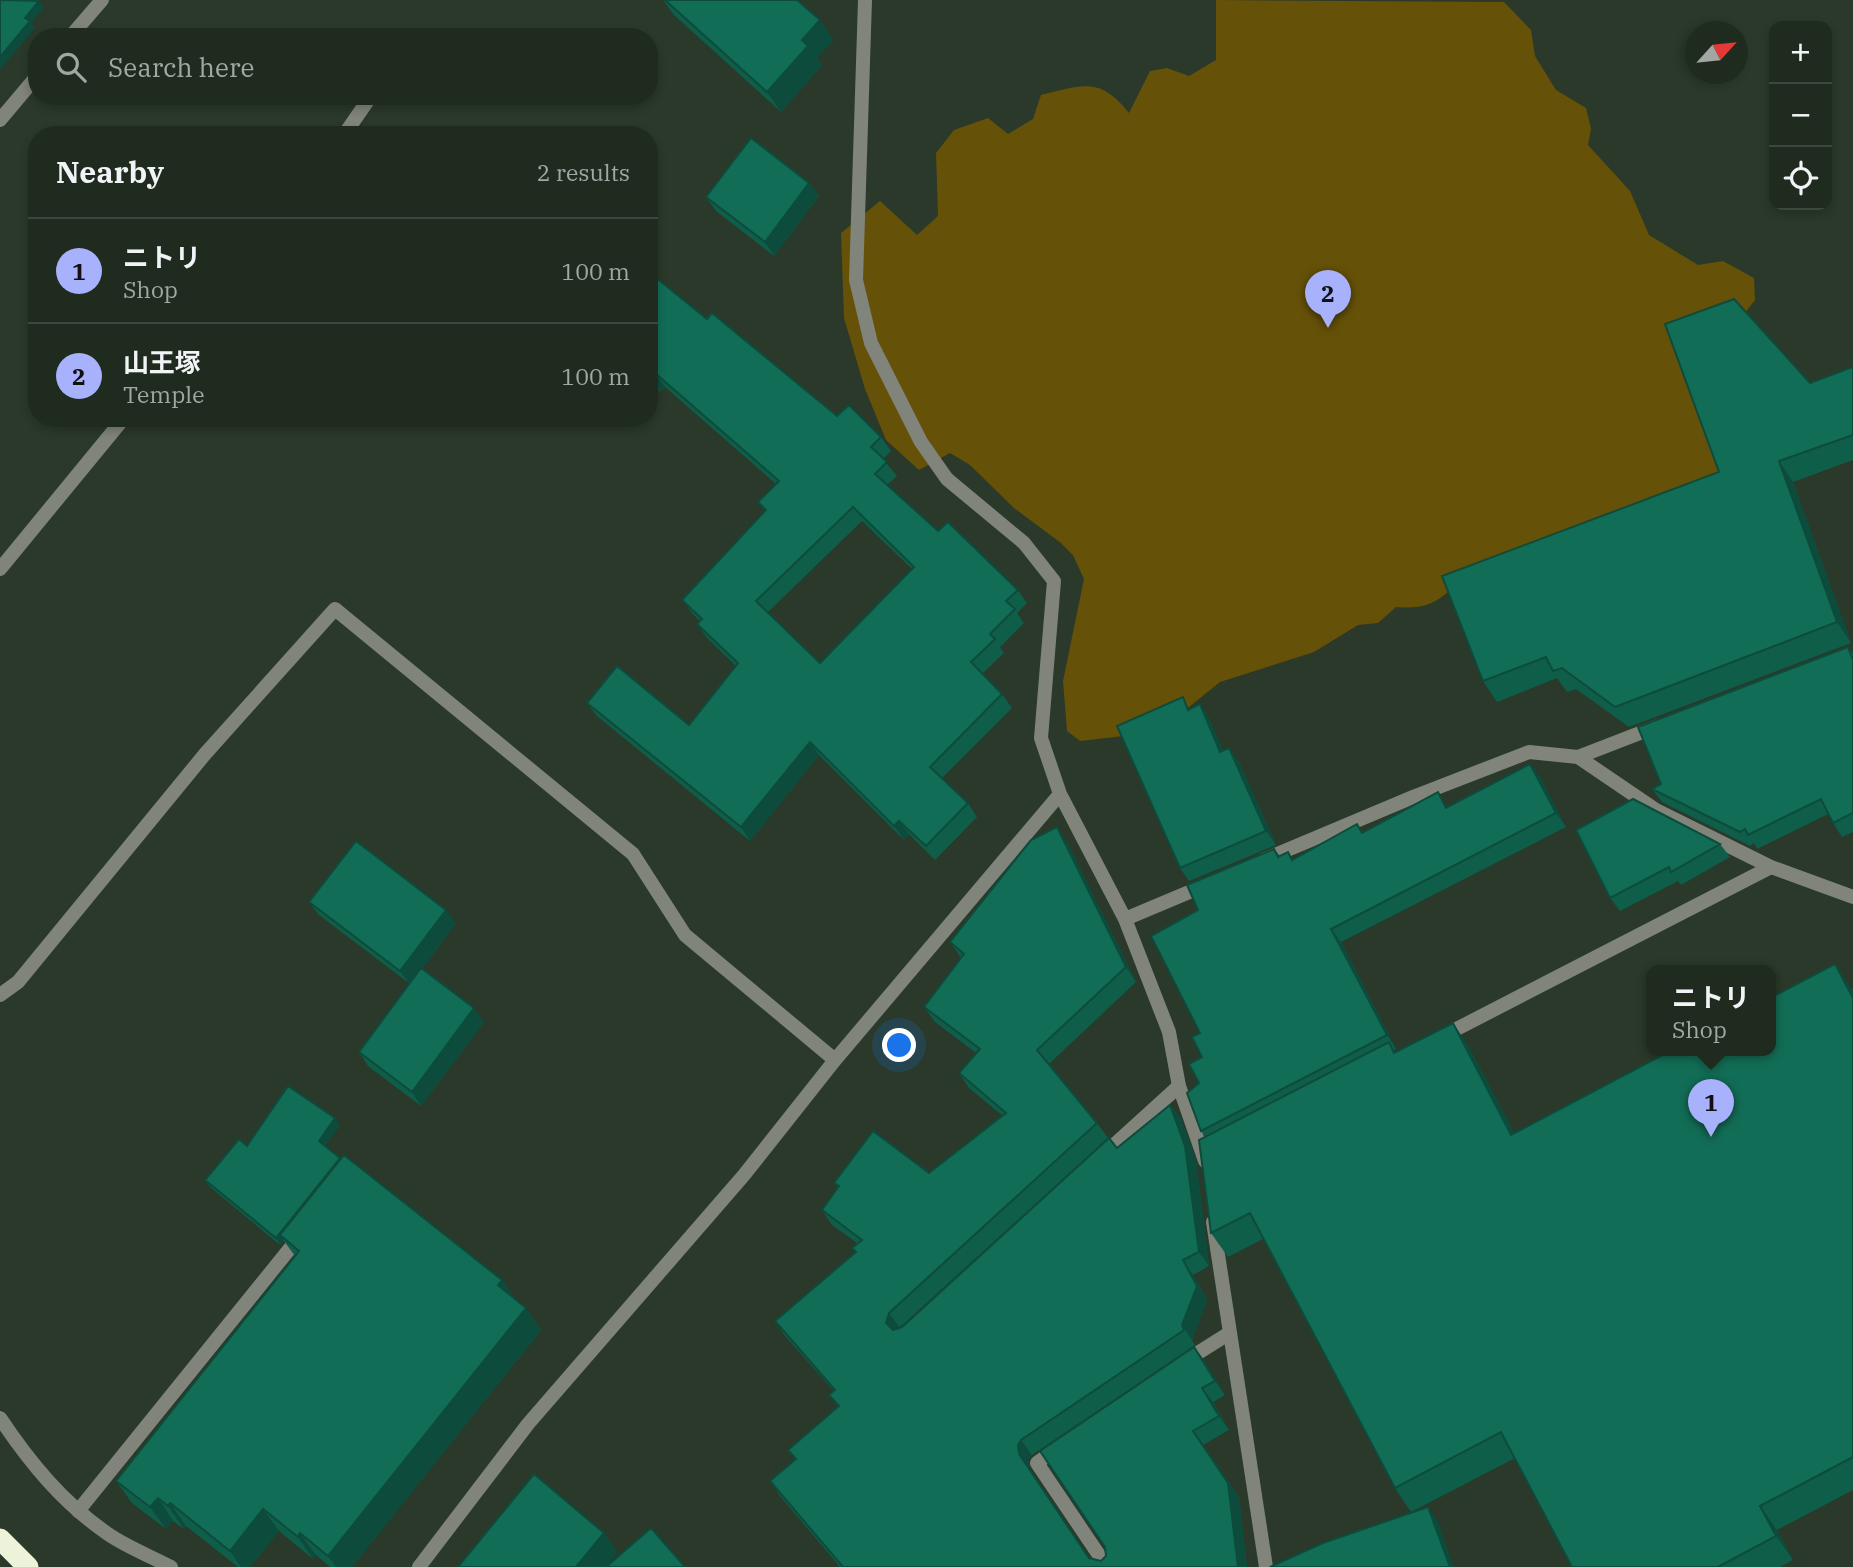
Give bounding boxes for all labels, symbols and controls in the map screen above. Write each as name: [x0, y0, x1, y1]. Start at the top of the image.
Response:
north arrow: [1685, 21, 1748, 84]
map controls: [1769, 21, 1832, 210]
button: +: [1769, 21, 1832, 84]
search box: [28, 28, 658, 105]
icon: search: [52, 48, 90, 86]
text: Search here: [108, 50, 254, 84]
button: −: [1769, 84, 1832, 147]
button: locate: [1769, 147, 1832, 210]
text: Nearby: [56, 152, 164, 191]
text: 2 results: [537, 157, 630, 187]
text: ニトリ: [123, 240, 201, 274]
text: 1: [72, 256, 86, 286]
text: 100 m: [561, 256, 630, 286]
pin: 2: [1305, 270, 1351, 328]
text: Shop: [123, 274, 178, 304]
text: 山王塚: [123, 345, 201, 379]
text: 2: [72, 361, 86, 391]
text: 100 m: [561, 361, 630, 391]
text: Temple: [123, 379, 205, 409]
popup: [1646, 965, 1776, 1056]
text: ニトリ: [1672, 980, 1750, 1014]
text: Shop: [1672, 1014, 1727, 1044]
your location: [882, 1028, 916, 1062]
pin: 1: [1688, 1079, 1734, 1137]

